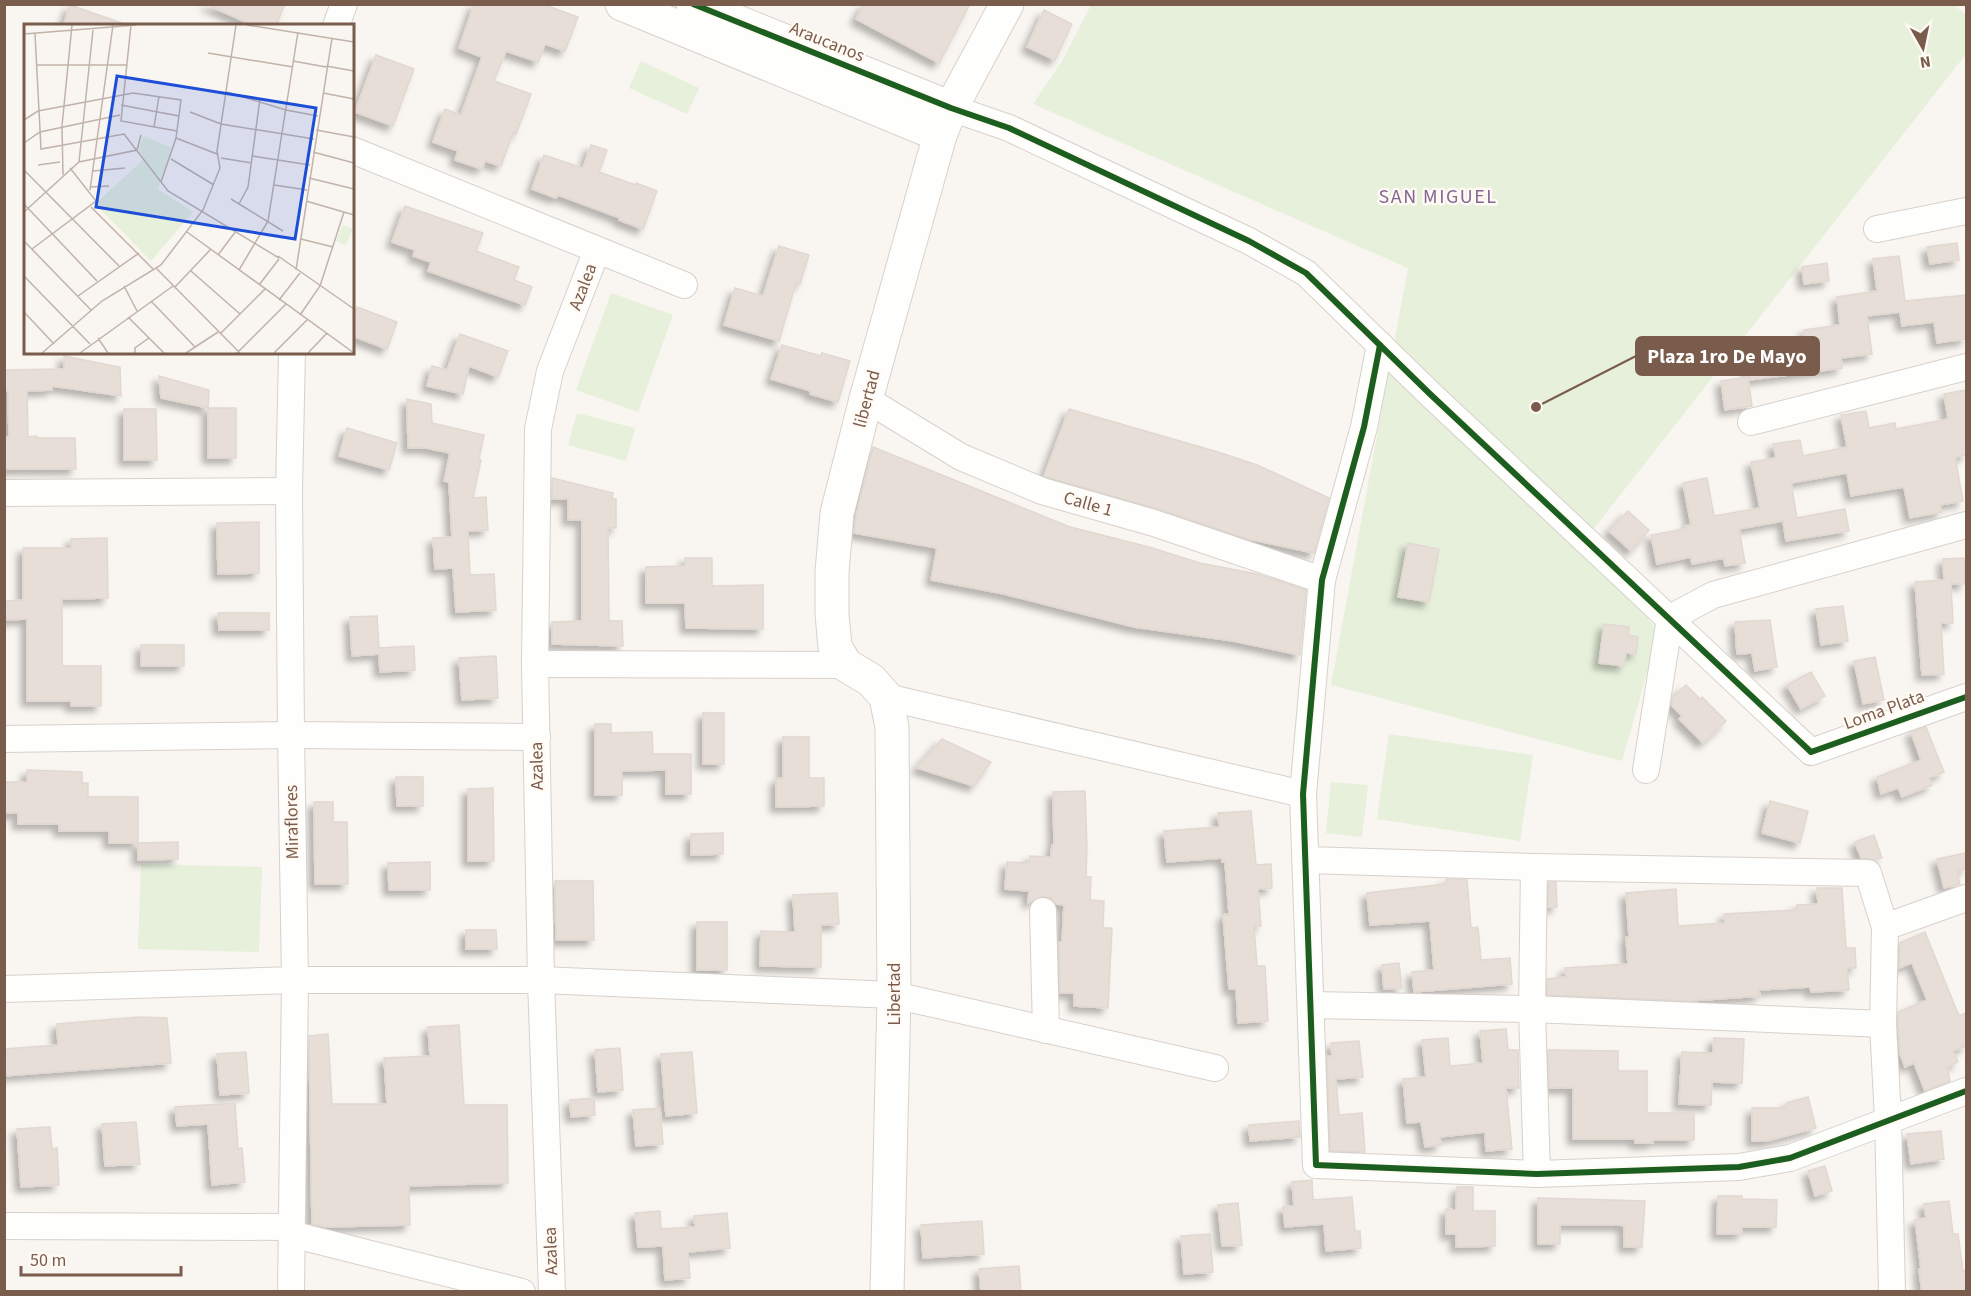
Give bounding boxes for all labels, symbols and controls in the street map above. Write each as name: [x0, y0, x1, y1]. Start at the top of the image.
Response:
street label: Araucanos: [786, 16, 868, 68]
north arrow: [1893, 18, 1953, 78]
inset map: [24, 24, 354, 354]
text: N: [1918, 50, 1932, 74]
district label: SAN MIGUEL: [1379, 183, 1497, 211]
street label: Azalea: [563, 260, 603, 314]
callout: Plaza 1ro De Mayo: [1636, 337, 1819, 375]
text: Plaza 1ro De Mayo: [1647, 343, 1807, 371]
street label: libertad: [847, 367, 887, 431]
street label: Calle 1: [1061, 485, 1115, 523]
street label: Loma Plata: [1840, 684, 1928, 736]
street label: Azalea: [524, 742, 550, 790]
street label: Miraflores: [279, 785, 305, 859]
street label: Libertad: [882, 962, 907, 1026]
street label: Azalea: [538, 1226, 564, 1276]
scale bar: [21, 1239, 182, 1277]
text: 50 m: [30, 1248, 66, 1273]

